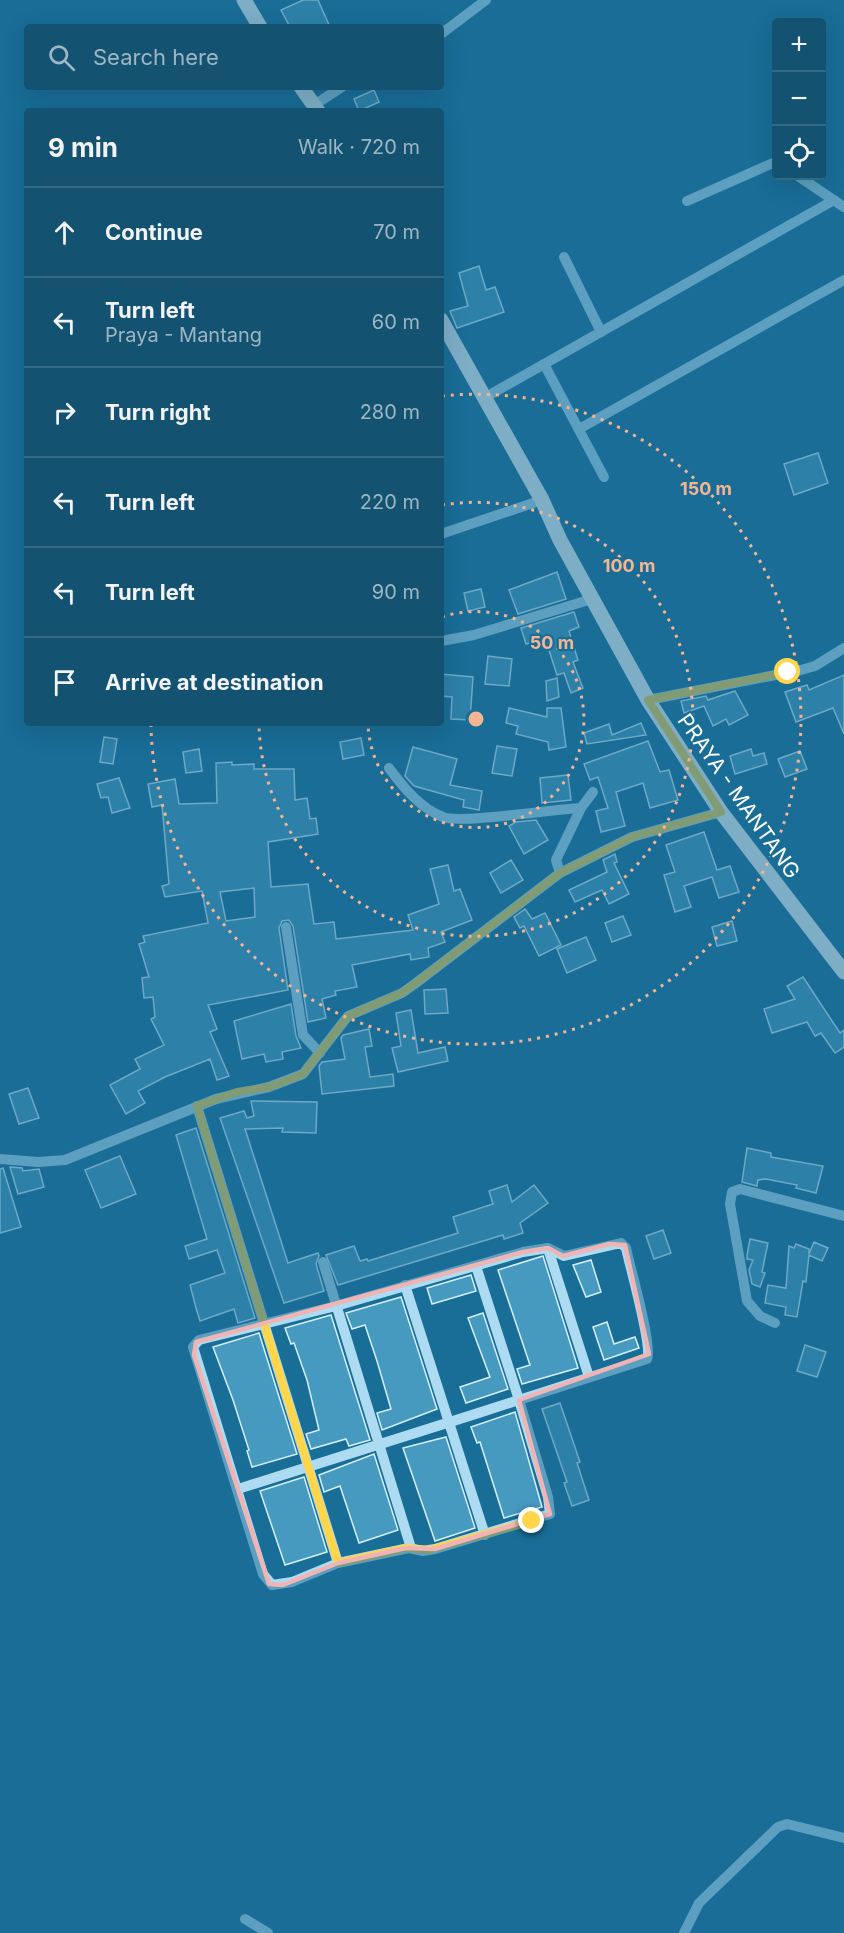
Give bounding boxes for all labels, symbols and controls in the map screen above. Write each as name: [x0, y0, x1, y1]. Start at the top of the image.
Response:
map controls: [772, 18, 826, 180]
button: +: [772, 18, 826, 72]
search box: [24, 24, 444, 90]
icon: search: [45, 41, 78, 74]
text: Search here: [93, 44, 219, 70]
button: −: [772, 72, 826, 126]
button: locate: [772, 126, 826, 180]
text: 9 min: [48, 132, 118, 163]
text: Walk · 720 m: [298, 135, 420, 159]
icon: ahead: [48, 216, 81, 249]
text: Continue: [105, 219, 203, 245]
text: 70 m: [373, 220, 420, 244]
text: Turn left: [105, 297, 195, 323]
icon: left: [48, 306, 81, 339]
text: 60 m: [372, 310, 420, 334]
text: Praya - Mantang: [105, 323, 262, 347]
icon: right: [48, 396, 81, 429]
text: Turn right: [105, 399, 211, 425]
text: 280 m: [360, 400, 420, 424]
text: 150 m: [680, 478, 732, 499]
icon: left: [48, 486, 81, 519]
text: Turn left: [105, 489, 195, 515]
text: 220 m: [360, 490, 420, 514]
text: 100 m: [603, 555, 655, 576]
icon: left: [48, 576, 81, 609]
text: Turn left: [105, 579, 195, 605]
text: 90 m: [372, 580, 420, 604]
text: 50 m: [530, 632, 574, 653]
route start: [774, 658, 800, 684]
icon: arrive: [48, 666, 81, 699]
text: Arrive at destination: [105, 669, 324, 695]
centre of rings: [466, 709, 486, 729]
street label: PRAYA - MANTANG: [673, 709, 805, 883]
route end: [518, 1507, 544, 1533]

